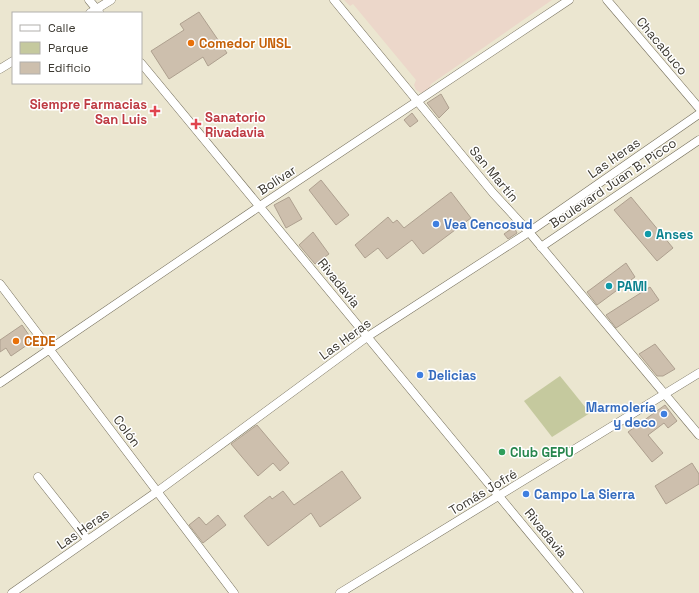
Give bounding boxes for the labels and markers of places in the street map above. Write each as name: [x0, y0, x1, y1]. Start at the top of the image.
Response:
place label: Comedor UNSL: [199, 35, 291, 52]
marker: Comedor UNSL: [186, 38, 196, 48]
place label: Siempre Farmacias San Luis: [30, 96, 147, 128]
marker: Siempre Farmacias San Luis: [150, 106, 160, 116]
place label: Sanatorio Rivadavia: [205, 109, 266, 141]
marker: Sanatorio Rivadavia: [190, 118, 202, 130]
place label: Vea Cencosud: [444, 216, 533, 233]
marker: Vea Cencosud: [431, 219, 441, 229]
place label: Anses: [656, 226, 694, 243]
marker: Anses: [643, 229, 653, 239]
place label: PAMI: [617, 278, 647, 295]
marker: PAMI: [604, 281, 614, 291]
place label: CEDE: [24, 333, 55, 350]
marker: CEDE: [11, 336, 21, 346]
place label: Delicias: [428, 367, 477, 384]
marker: Delicias: [415, 370, 425, 380]
place label: Marmolería y deco: [586, 399, 656, 431]
marker: Marmolería y deco: [659, 409, 669, 419]
place label: Club GEPU: [510, 444, 574, 461]
marker: Club GEPU: [497, 447, 507, 457]
place label: Campo La Sierra: [534, 486, 635, 503]
marker: Campo La Sierra: [521, 489, 531, 499]

